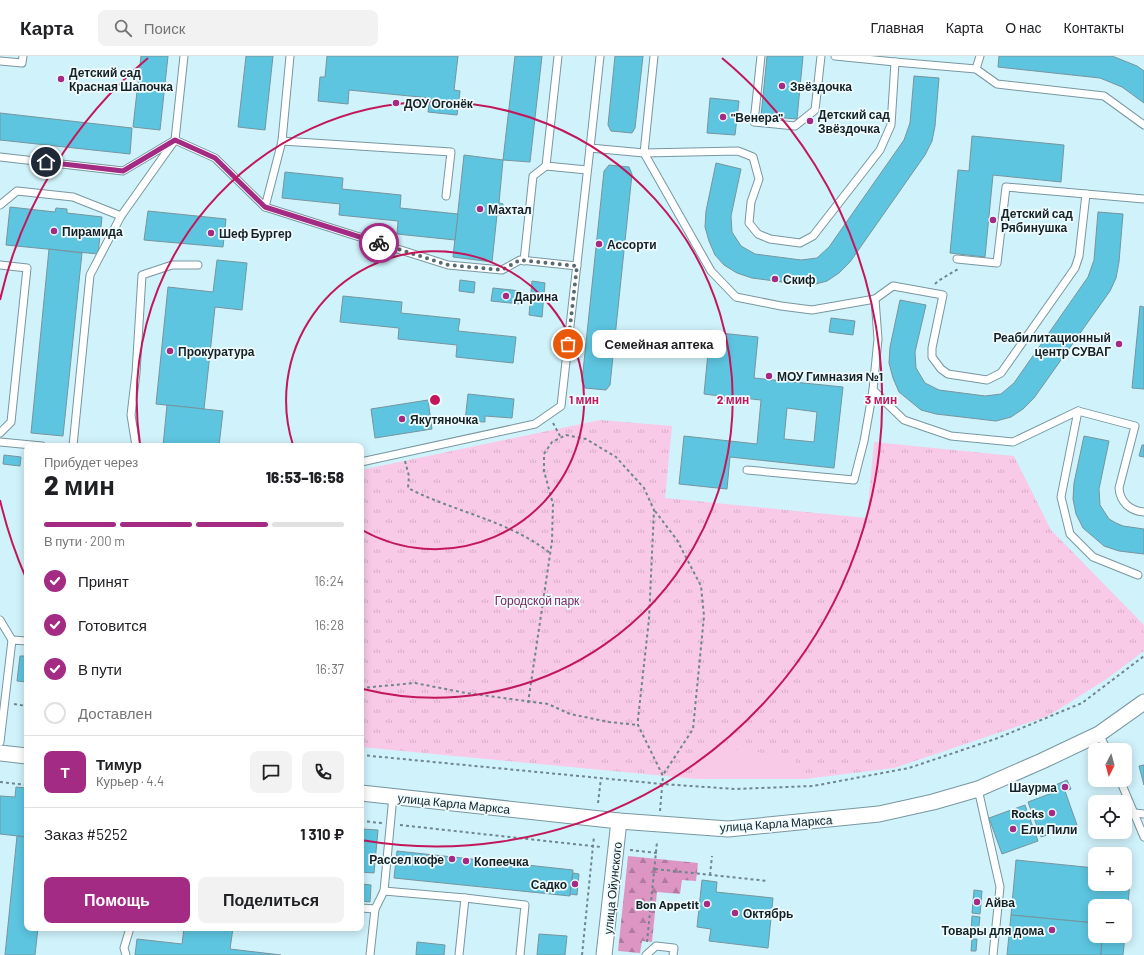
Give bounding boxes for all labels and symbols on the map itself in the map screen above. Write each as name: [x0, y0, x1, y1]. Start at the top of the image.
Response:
place label: Детский сад Красная Шапочка: [69, 65, 173, 94]
marker: Детский сад Красная Шапочка: [56, 74, 66, 84]
place label: Звёздочка: [790, 79, 852, 94]
marker: Звёздочка: [777, 81, 787, 91]
place label: ДОУ Огонёк: [404, 96, 474, 111]
marker: ДОУ Огонёк: [391, 98, 401, 108]
place label: Детский сад Звёздочка: [818, 107, 890, 136]
place label: "Венера": [731, 110, 784, 125]
marker: "Венера": [718, 112, 728, 122]
marker: Детский сад Звёздочка: [805, 116, 815, 126]
pin: [29, 145, 63, 179]
place label: Махтал: [488, 202, 532, 216]
marker: Махтал: [475, 204, 485, 214]
place label: Детский сад Рябинушка: [1001, 206, 1073, 235]
marker: Детский сад Рябинушка: [988, 215, 998, 225]
courier: [359, 223, 399, 263]
place label: Пирамида: [62, 224, 123, 239]
marker: Пирамида: [49, 226, 59, 236]
place label: Шеф Бургер: [219, 226, 292, 241]
marker: Шеф Бургер: [206, 228, 216, 238]
place label: Ассорти: [607, 237, 657, 252]
marker: Ассорти: [594, 239, 604, 249]
place label: Скиф: [783, 272, 816, 287]
marker: Скиф: [770, 274, 780, 284]
place label: Дарина: [514, 289, 558, 304]
marker: Дарина: [501, 291, 511, 301]
pin: [551, 327, 585, 361]
callout: Семейная аптека: [592, 330, 726, 358]
place label: Реабилитационный центр СУВАГ: [993, 330, 1111, 359]
marker: Реабилитационный центр СУВАГ: [1114, 339, 1124, 349]
place label: Прокуратура: [178, 344, 255, 359]
marker: Прокуратура: [165, 346, 175, 356]
place label: МОУ Гимназия №1: [777, 369, 883, 383]
marker: МОУ Гимназия №1: [764, 371, 774, 381]
text: 1 мин: [569, 392, 599, 406]
text: 2 мин: [717, 392, 749, 406]
text: 3 мин: [865, 392, 897, 406]
centre of rings: [428, 393, 442, 407]
place label: Якутяночка: [410, 412, 479, 427]
marker: Якутяночка: [397, 414, 407, 424]
park label: Городской парк: [495, 593, 580, 608]
north arrow: [1088, 743, 1132, 787]
place label: Шаурма: [1009, 780, 1057, 795]
marker: Шаурма: [1060, 782, 1070, 792]
street label: улица Карла Маркса: [397, 790, 511, 817]
place label: Rocks: [1011, 806, 1044, 820]
marker: Rocks: [1047, 808, 1057, 818]
street label: улица Карла Маркса: [719, 812, 833, 835]
place label: Ели Пили: [1021, 822, 1077, 836]
marker: Ели Пили: [1008, 824, 1018, 834]
street label: улица Ойунского: [600, 841, 625, 935]
place label: Рассел кофе: [369, 852, 444, 867]
marker: Рассел кофе: [447, 854, 457, 864]
place label: Копеечка: [474, 854, 529, 868]
marker: Копеечка: [461, 856, 471, 866]
place label: Садко: [531, 877, 567, 892]
marker: Садко: [570, 879, 580, 889]
place label: Айва: [985, 895, 1015, 909]
place label: Bon Appetit: [636, 897, 699, 911]
marker: Айва: [972, 897, 982, 907]
marker: Bon Appetit: [702, 899, 712, 909]
place label: Октябрь: [743, 906, 793, 921]
marker: Октябрь: [730, 908, 740, 918]
place label: Товары для дома: [941, 923, 1044, 938]
marker: Товары для дома: [1047, 925, 1057, 935]

